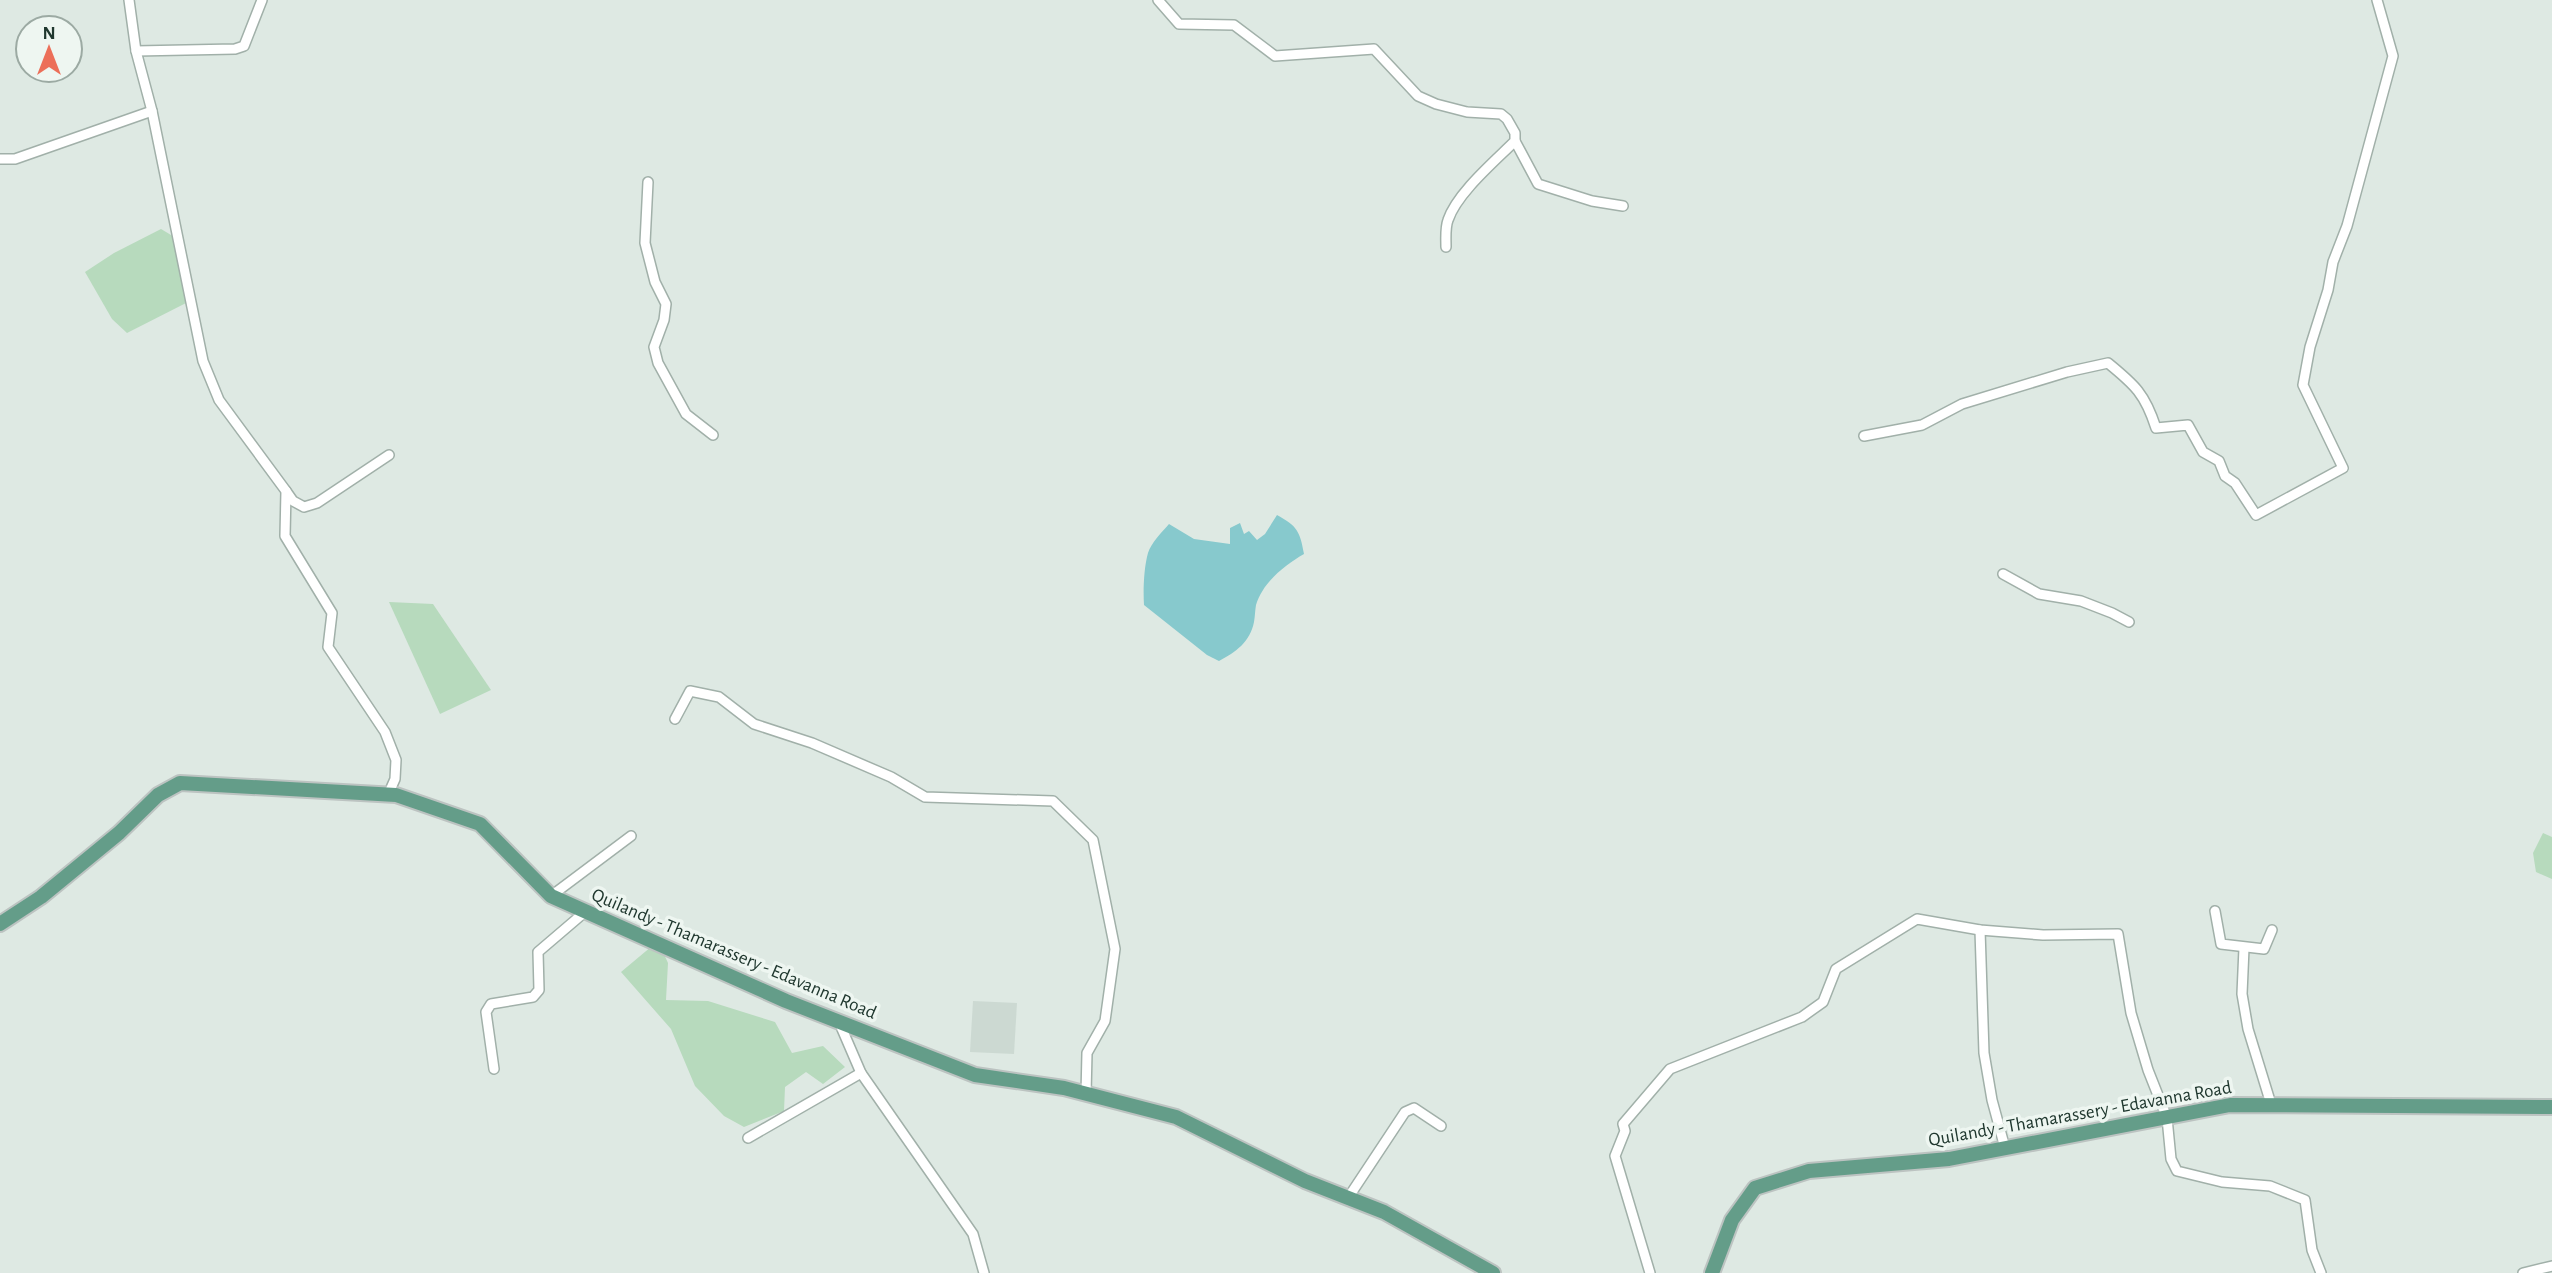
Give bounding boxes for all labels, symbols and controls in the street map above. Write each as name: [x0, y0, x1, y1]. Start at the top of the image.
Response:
north arrow: [14, 14, 84, 84]
text: N: [42, 24, 56, 43]
street label: Quilandy - Thamarassery - Edavanna Road: [589, 885, 879, 1023]
street label: Quilandy - Thamarassery - Edavanna Road: [1927, 1078, 2233, 1150]

